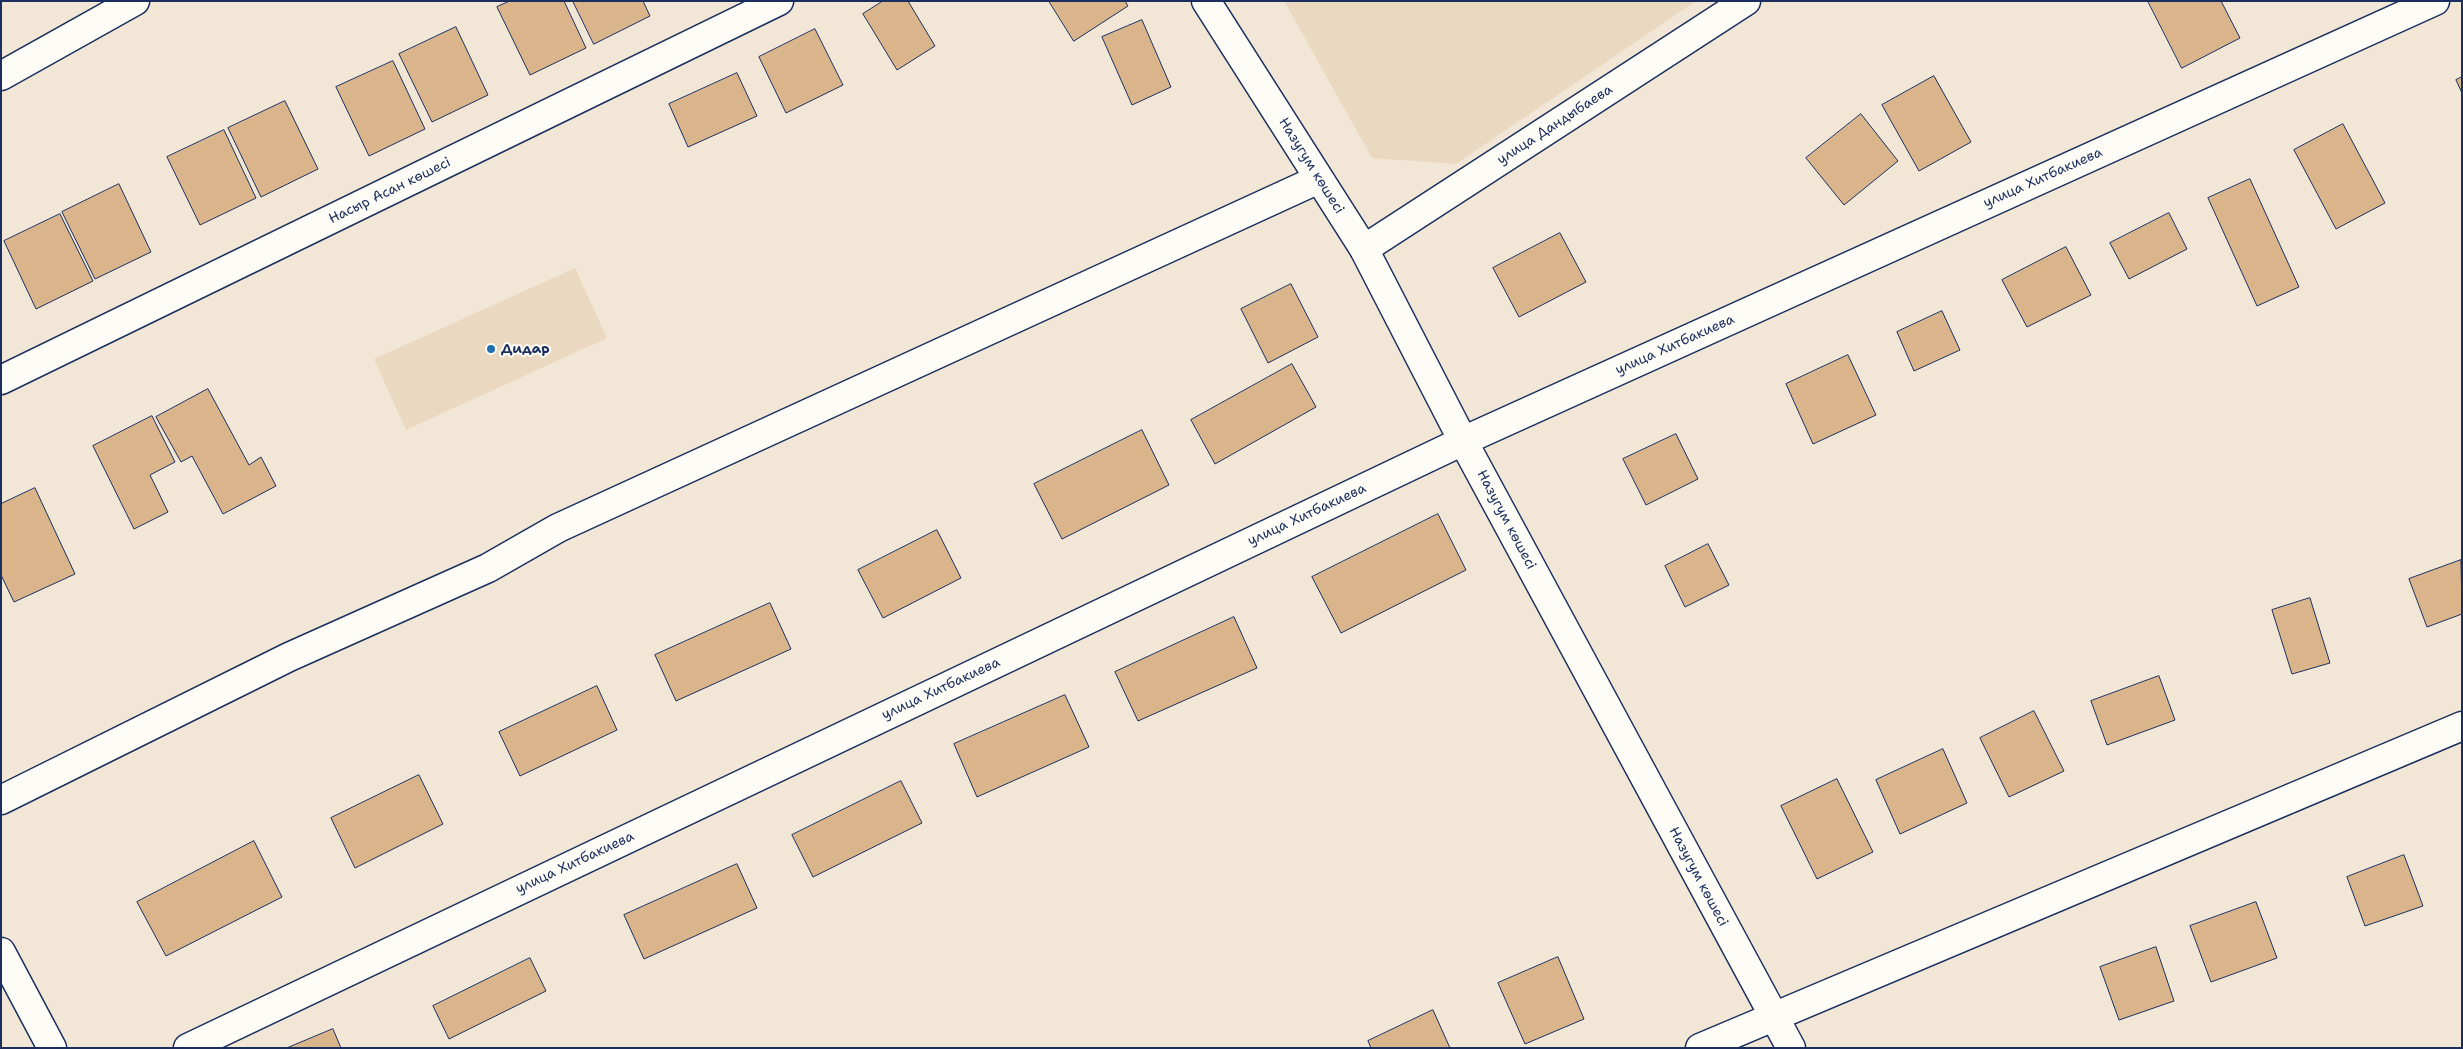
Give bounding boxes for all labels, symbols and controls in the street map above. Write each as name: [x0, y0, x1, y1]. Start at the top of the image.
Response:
street label: улица Дандыбаева: [1494, 81, 1616, 169]
street label: Назугум көшесі: [1275, 115, 1347, 217]
street label: улица Хитбакиева: [1981, 144, 2105, 212]
street label: Насыр Асан көшесі: [326, 154, 454, 228]
street label: улица Хитбакиева: [1613, 311, 1737, 379]
place label: Дидар: [501, 341, 550, 357]
marker: Дидар: [485, 343, 497, 355]
street label: Назугум көшесі: [1473, 467, 1539, 573]
street label: улица Хитбакиева: [1245, 480, 1369, 550]
street label: улица Хитбакиева: [879, 654, 1003, 724]
street label: Назугум көшесі: [1665, 824, 1731, 930]
street label: улица Хитбакиева: [513, 828, 637, 898]

